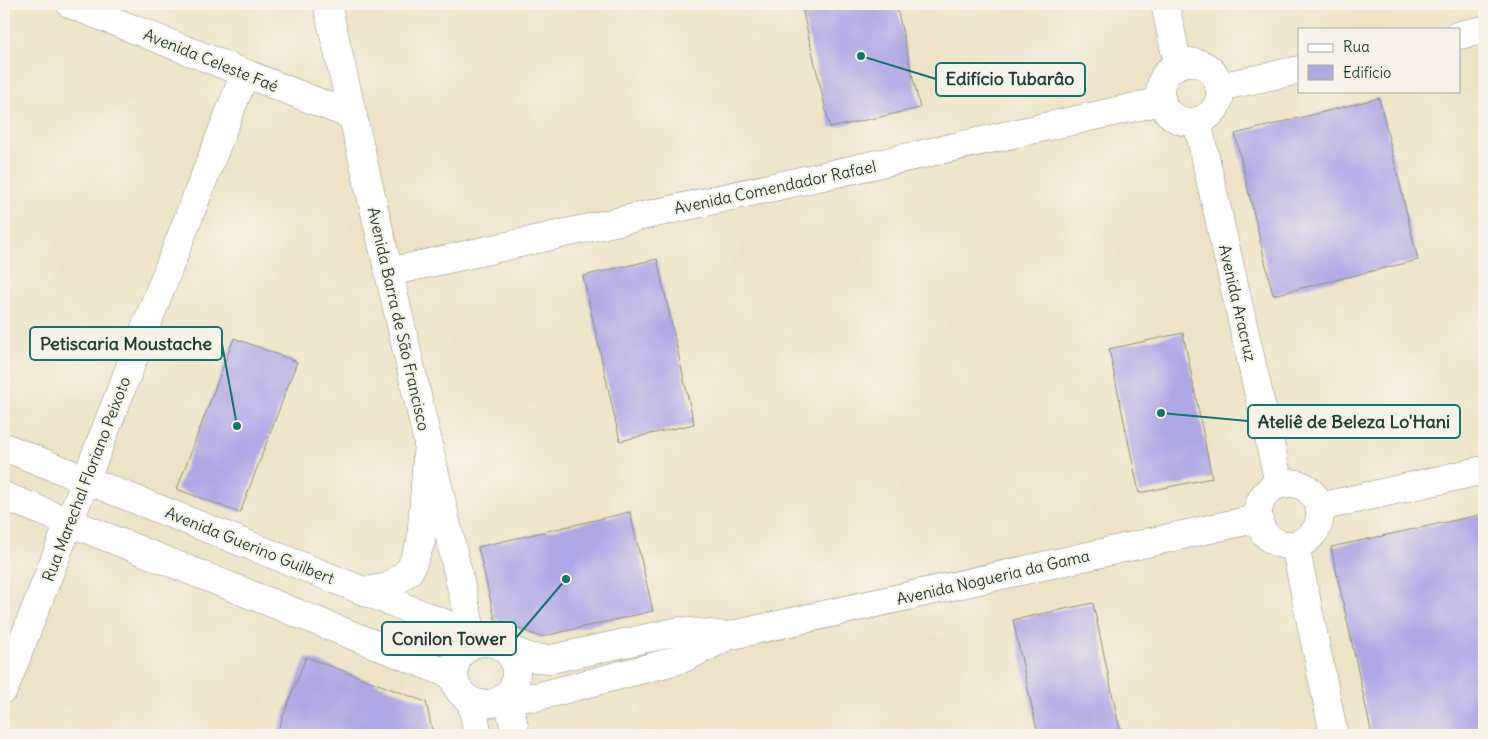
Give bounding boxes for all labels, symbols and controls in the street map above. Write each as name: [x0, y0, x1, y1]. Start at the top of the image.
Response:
street label: Avenida Celeste Faé: [141, 24, 281, 96]
legend: [1298, 28, 1460, 92]
text: Rua: [1343, 37, 1370, 56]
callout: Edifício Tubarâo: [936, 63, 1085, 96]
text: Edifício: [1343, 63, 1391, 82]
text: Edifício Tubarâo: [946, 67, 1074, 90]
street label: Avenida Comendador Rafael: [672, 156, 878, 218]
street label: Avenida Barra de São Francisco: [364, 205, 434, 433]
street label: Avenida Aracruz: [1215, 243, 1261, 364]
callout: Petiscaria Moustache: [30, 327, 222, 360]
text: Petiscaria Moustache: [40, 332, 212, 355]
street label: Rua Marechal Floriano Peixoto: [38, 374, 134, 584]
callout: Ateliê de Beleza Lo'Hani: [1248, 405, 1460, 438]
text: Ateliê de Beleza Lo'Hani: [1258, 410, 1450, 433]
street label: Avenida Guerino Guilbert: [162, 502, 338, 588]
street label: Avenida Nogueria da Gama: [894, 545, 1092, 609]
callout: Conilon Tower: [382, 622, 516, 655]
text: Conilon Tower: [392, 627, 507, 650]

